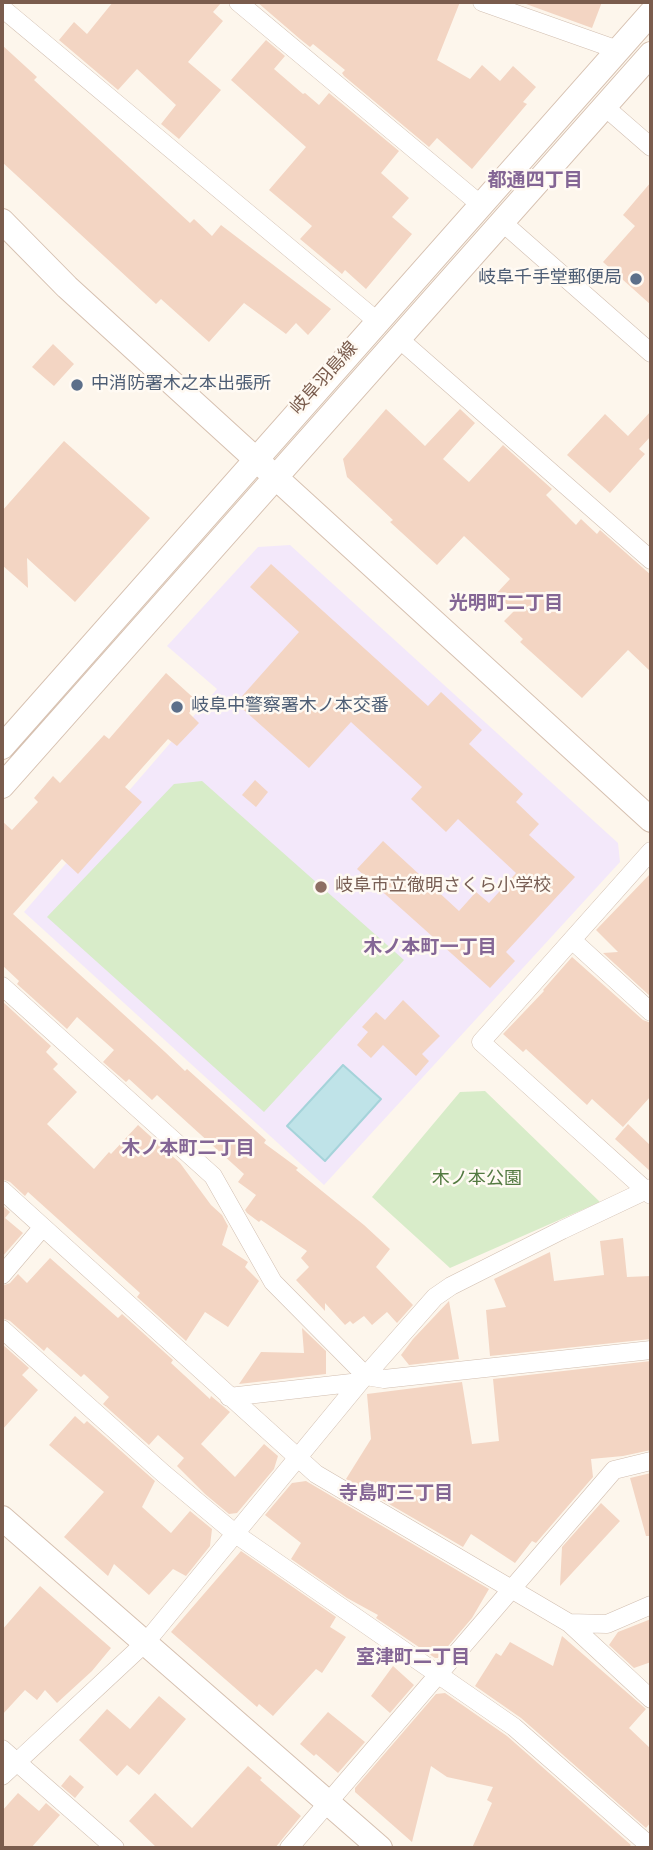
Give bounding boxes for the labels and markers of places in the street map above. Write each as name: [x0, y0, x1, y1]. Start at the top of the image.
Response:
place label: 岐阜千手堂郵便局: [478, 268, 622, 290]
marker: 岐阜千手堂郵便局: [628, 271, 644, 287]
place label: 中消防署木之本出張所: [91, 374, 271, 396]
marker: 中消防署木之本出張所: [69, 377, 85, 393]
place label: 岐阜中警察署木ノ本交番: [191, 696, 389, 718]
marker: 岐阜中警察署木ノ本交番: [169, 699, 185, 715]
place label: 岐阜市立徹明さくら小学校: [335, 876, 551, 898]
marker: 岐阜市立徹明さくら小学校: [313, 879, 329, 895]

